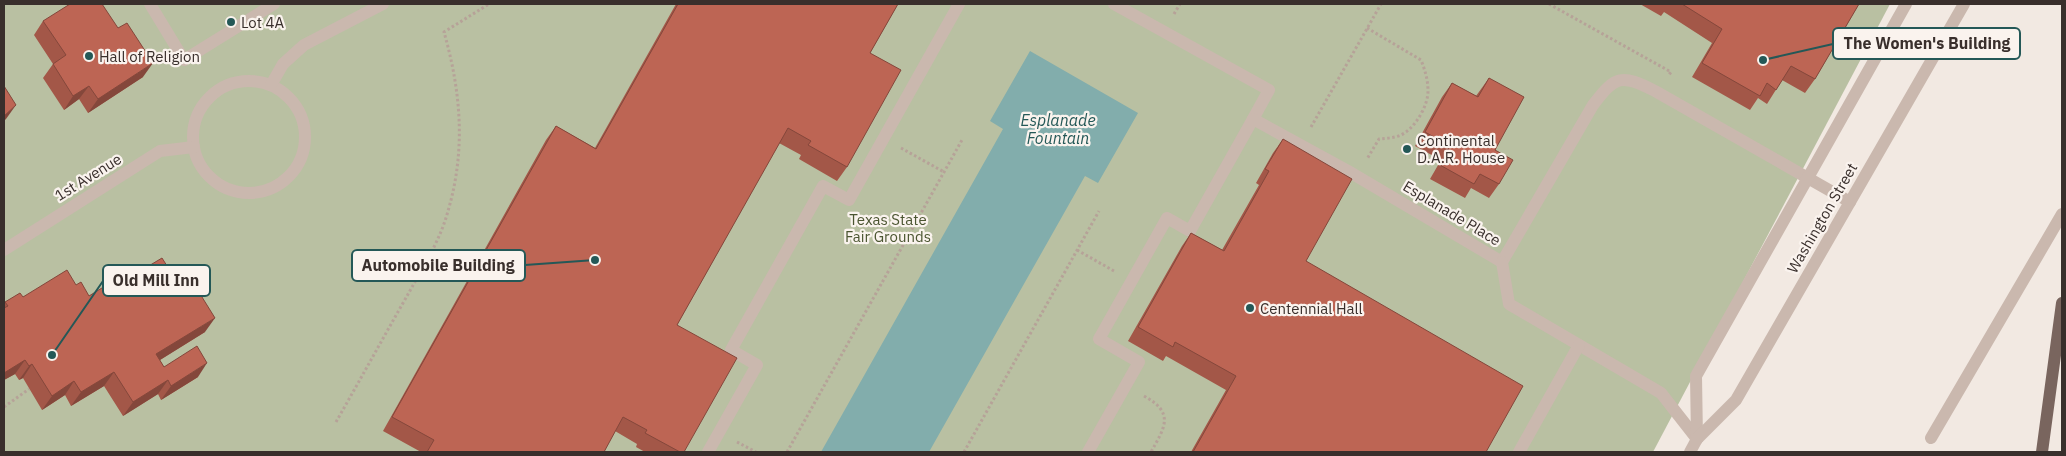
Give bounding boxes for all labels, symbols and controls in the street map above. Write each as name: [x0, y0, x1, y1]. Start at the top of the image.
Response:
place label: Lot 4A: [241, 13, 285, 32]
marker: Lot 4A: [225, 16, 237, 28]
callout: The Women's Building: [1833, 28, 2020, 59]
text: The Women's Building: [1844, 33, 2011, 53]
place label: Hall of Religion: [99, 47, 200, 66]
marker: Hall of Religion: [83, 50, 95, 62]
water label: Esplanade Fountain: [1020, 110, 1096, 148]
place label: Continental D.A.R. House: [1417, 131, 1505, 167]
marker: Continental D.A.R. House: [1401, 143, 1413, 155]
street label: 1st Avenue: [51, 149, 125, 205]
street label: Washington Street: [1783, 160, 1861, 276]
street label: Esplanade Place: [1400, 176, 1504, 250]
park label: Texas State Fair Grounds: [845, 210, 931, 246]
callout: Automobile Building: [352, 250, 525, 281]
text: Automobile Building: [361, 255, 515, 275]
callout: Old Mill Inn: [103, 265, 210, 296]
text: Old Mill Inn: [113, 270, 199, 290]
place label: Centennial Hall: [1260, 299, 1363, 318]
marker: Centennial Hall: [1244, 302, 1256, 314]

